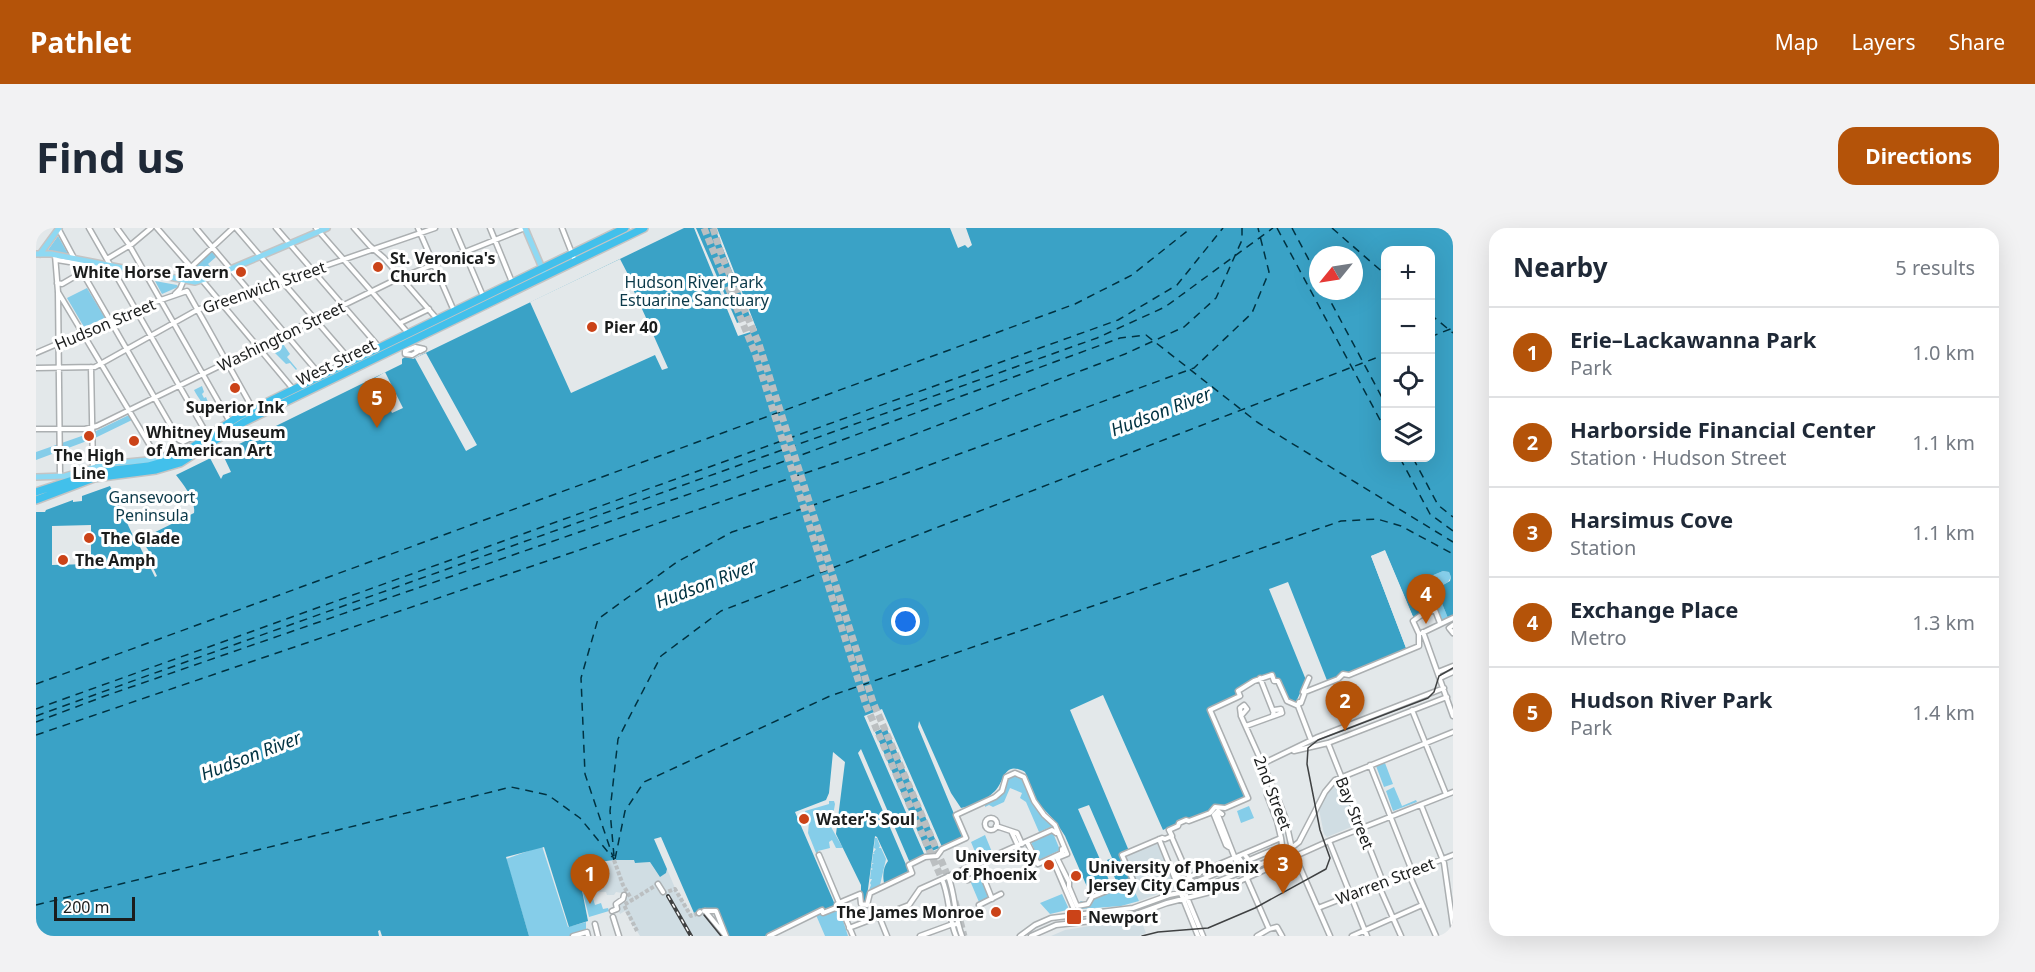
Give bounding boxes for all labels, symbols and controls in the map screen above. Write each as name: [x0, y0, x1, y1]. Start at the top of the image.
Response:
text: Pathlet: [30, 23, 132, 61]
text: Map: [1775, 28, 1819, 56]
text: Layers: [1852, 28, 1916, 56]
text: Share: [1949, 28, 2005, 56]
button: Directions: [1838, 127, 1999, 185]
text: Find us: [36, 128, 185, 185]
north arrow: [1309, 246, 1363, 300]
map controls: [1381, 246, 1435, 462]
button: +: [1381, 246, 1435, 300]
place label: St. Veronica's Church: [390, 247, 496, 287]
text: Nearby: [1513, 249, 1608, 285]
text: 5 results: [1895, 254, 1975, 281]
street label: Greenwich Street: [199, 256, 329, 318]
marker: St. Veronica's Church: [371, 260, 385, 274]
place label: White Horse Tavern: [73, 261, 229, 283]
marker: White Horse Tavern: [234, 265, 248, 279]
park label: Hudson River Park Estuarine Sanctuary: [619, 271, 770, 311]
street label: Hudson Street: [51, 293, 159, 355]
street label: Washington Street: [214, 296, 349, 376]
button: −: [1381, 300, 1435, 354]
place label: Pier 40: [604, 316, 658, 338]
marker: Pier 40: [585, 320, 599, 334]
text: Erie–Lackawanna Park: [1570, 324, 1816, 354]
street label: West Street: [293, 333, 380, 391]
text: 1: [1527, 339, 1538, 366]
text: 1.0 km: [1912, 339, 1975, 366]
button: locate: [1381, 354, 1435, 408]
text: Park: [1570, 354, 1612, 381]
pin: 5: [358, 378, 396, 428]
marker: Superior Ink: [228, 381, 242, 395]
water label: Hudson River: [1107, 381, 1215, 441]
place label: Superior Ink: [186, 396, 284, 418]
button: layers: [1381, 408, 1435, 462]
text: Harborside Financial Center: [1570, 414, 1876, 444]
place label: Whitney Museum of American Art: [146, 421, 286, 461]
marker: The High Line: [82, 429, 96, 443]
text: 2: [1527, 429, 1538, 456]
text: 1.1 km: [1912, 429, 1975, 456]
marker: Whitney Museum of American Art: [127, 434, 141, 448]
place label: The High Line: [54, 444, 124, 484]
text: Station · Hudson Street: [1570, 444, 1787, 471]
park label: Gansevoort Peninsula: [109, 486, 196, 526]
text: Harsimus Cove: [1570, 504, 1733, 534]
text: 3: [1527, 519, 1538, 546]
text: 1.1 km: [1912, 519, 1975, 546]
place label: The Glade: [101, 527, 180, 549]
marker: The Glade: [82, 531, 96, 545]
text: Station: [1570, 534, 1636, 561]
place label: The Amph: [75, 549, 156, 571]
marker: The Amph: [56, 553, 70, 567]
water label: Hudson River: [652, 553, 760, 613]
pin: 4: [1406, 574, 1446, 624]
text: Exchange Place: [1570, 594, 1738, 624]
your location: [891, 607, 920, 636]
text: 4: [1527, 609, 1538, 636]
text: 1.3 km: [1912, 609, 1975, 636]
text: Metro: [1570, 624, 1627, 651]
pin: 2: [1326, 682, 1364, 731]
text: Hudson River Park: [1570, 684, 1772, 714]
text: 5: [1527, 699, 1538, 726]
text: 1.4 km: [1912, 699, 1975, 726]
text: Park: [1570, 714, 1612, 741]
water label: Hudson River: [197, 725, 305, 785]
street label: 2nd Street: [1249, 753, 1297, 833]
street label: Bay Street: [1330, 773, 1380, 853]
place label: Water's Soul: [816, 808, 915, 830]
marker: Water's Soul: [797, 812, 811, 826]
pin: 3: [1264, 844, 1302, 894]
place label: University of Phoenix: [952, 845, 1038, 885]
street label: Warren Street: [1332, 852, 1438, 910]
pin: 1: [570, 854, 610, 904]
place label: University of Phoenix Jersey City Campus: [1086, 856, 1260, 896]
marker: University of Phoenix: [1042, 858, 1056, 872]
marker: University of Phoenix Jersey City Campus: [1069, 869, 1083, 883]
scale bar: [54, 894, 135, 922]
text: 200 m: [63, 896, 110, 918]
place label: The James Monroe: [837, 901, 984, 923]
marker: The James Monroe: [989, 905, 1003, 919]
place label: Newport: [1088, 906, 1158, 928]
marker: Newport: [1065, 908, 1083, 926]

